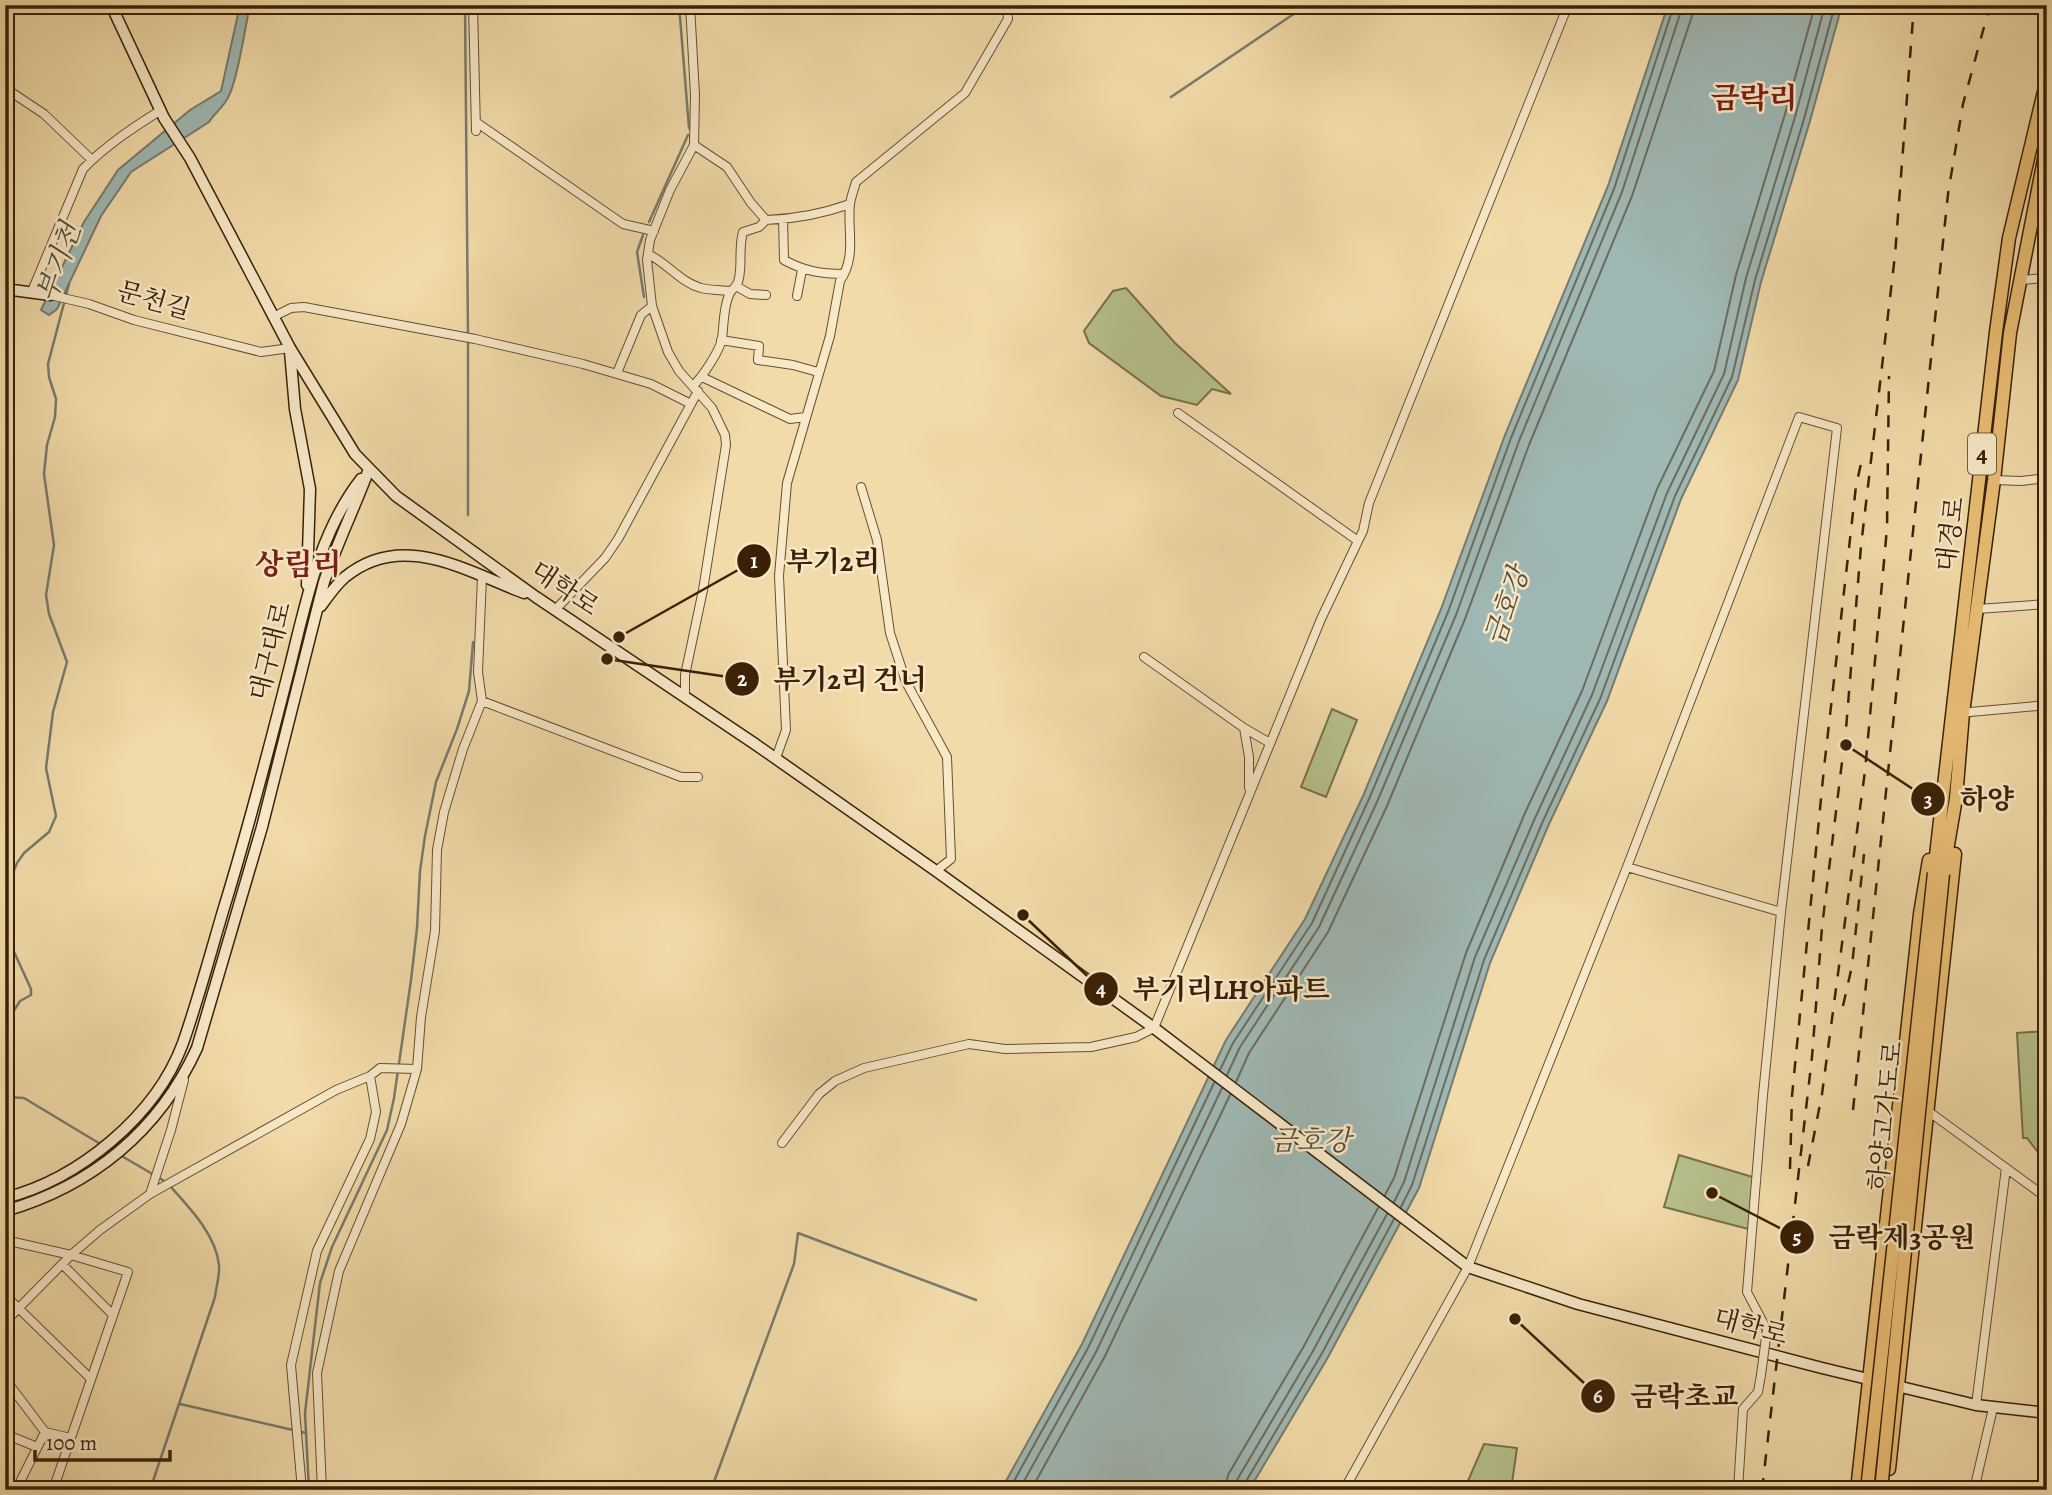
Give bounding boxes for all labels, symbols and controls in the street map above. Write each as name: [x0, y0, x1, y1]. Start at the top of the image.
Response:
district label: 금락리: [1711, 78, 1797, 118]
water label: 부기천: [28, 216, 91, 307]
street label: 문천길: [113, 273, 195, 328]
road number: 4: [1968, 434, 1996, 475]
street label: 대경로: [1929, 495, 1972, 574]
callout: 부기2리: [736, 536, 894, 585]
text: 부기2리: [786, 543, 880, 581]
district label: 상림리: [255, 544, 341, 584]
text: 1: [750, 547, 758, 575]
street label: 대학로: [524, 553, 606, 624]
water label: 금호강: [1476, 558, 1539, 651]
street label: 대구대로: [241, 598, 300, 704]
callout: 부기2리 건너: [725, 654, 941, 703]
text: 부기2리 건너: [773, 661, 927, 699]
text: 2: [737, 665, 747, 693]
callout: 하양: [1911, 775, 2028, 824]
text: 하양: [1960, 781, 2015, 819]
text: 3: [1923, 786, 1933, 814]
callout: 부기리LH아파트: [1083, 965, 1344, 1014]
text: 부기리LH아파트: [1132, 971, 1330, 1009]
text: 4: [1096, 975, 1106, 1003]
street label: 하양고가도로: [1860, 1039, 1911, 1193]
water label: 금호강: [1269, 1122, 1355, 1160]
callout: 금락제3공원: [1780, 1212, 1990, 1261]
text: 금락제3공원: [1828, 1219, 1976, 1257]
text: 5: [1793, 1223, 1802, 1251]
street label: 대학로: [1710, 1300, 1792, 1353]
callout: 금락초교: [1581, 1372, 1752, 1421]
text: 금락초교: [1630, 1378, 1738, 1416]
text: 6: [1593, 1382, 1603, 1410]
scale bar: [35, 1418, 170, 1462]
text: 100 m: [46, 1429, 97, 1457]

